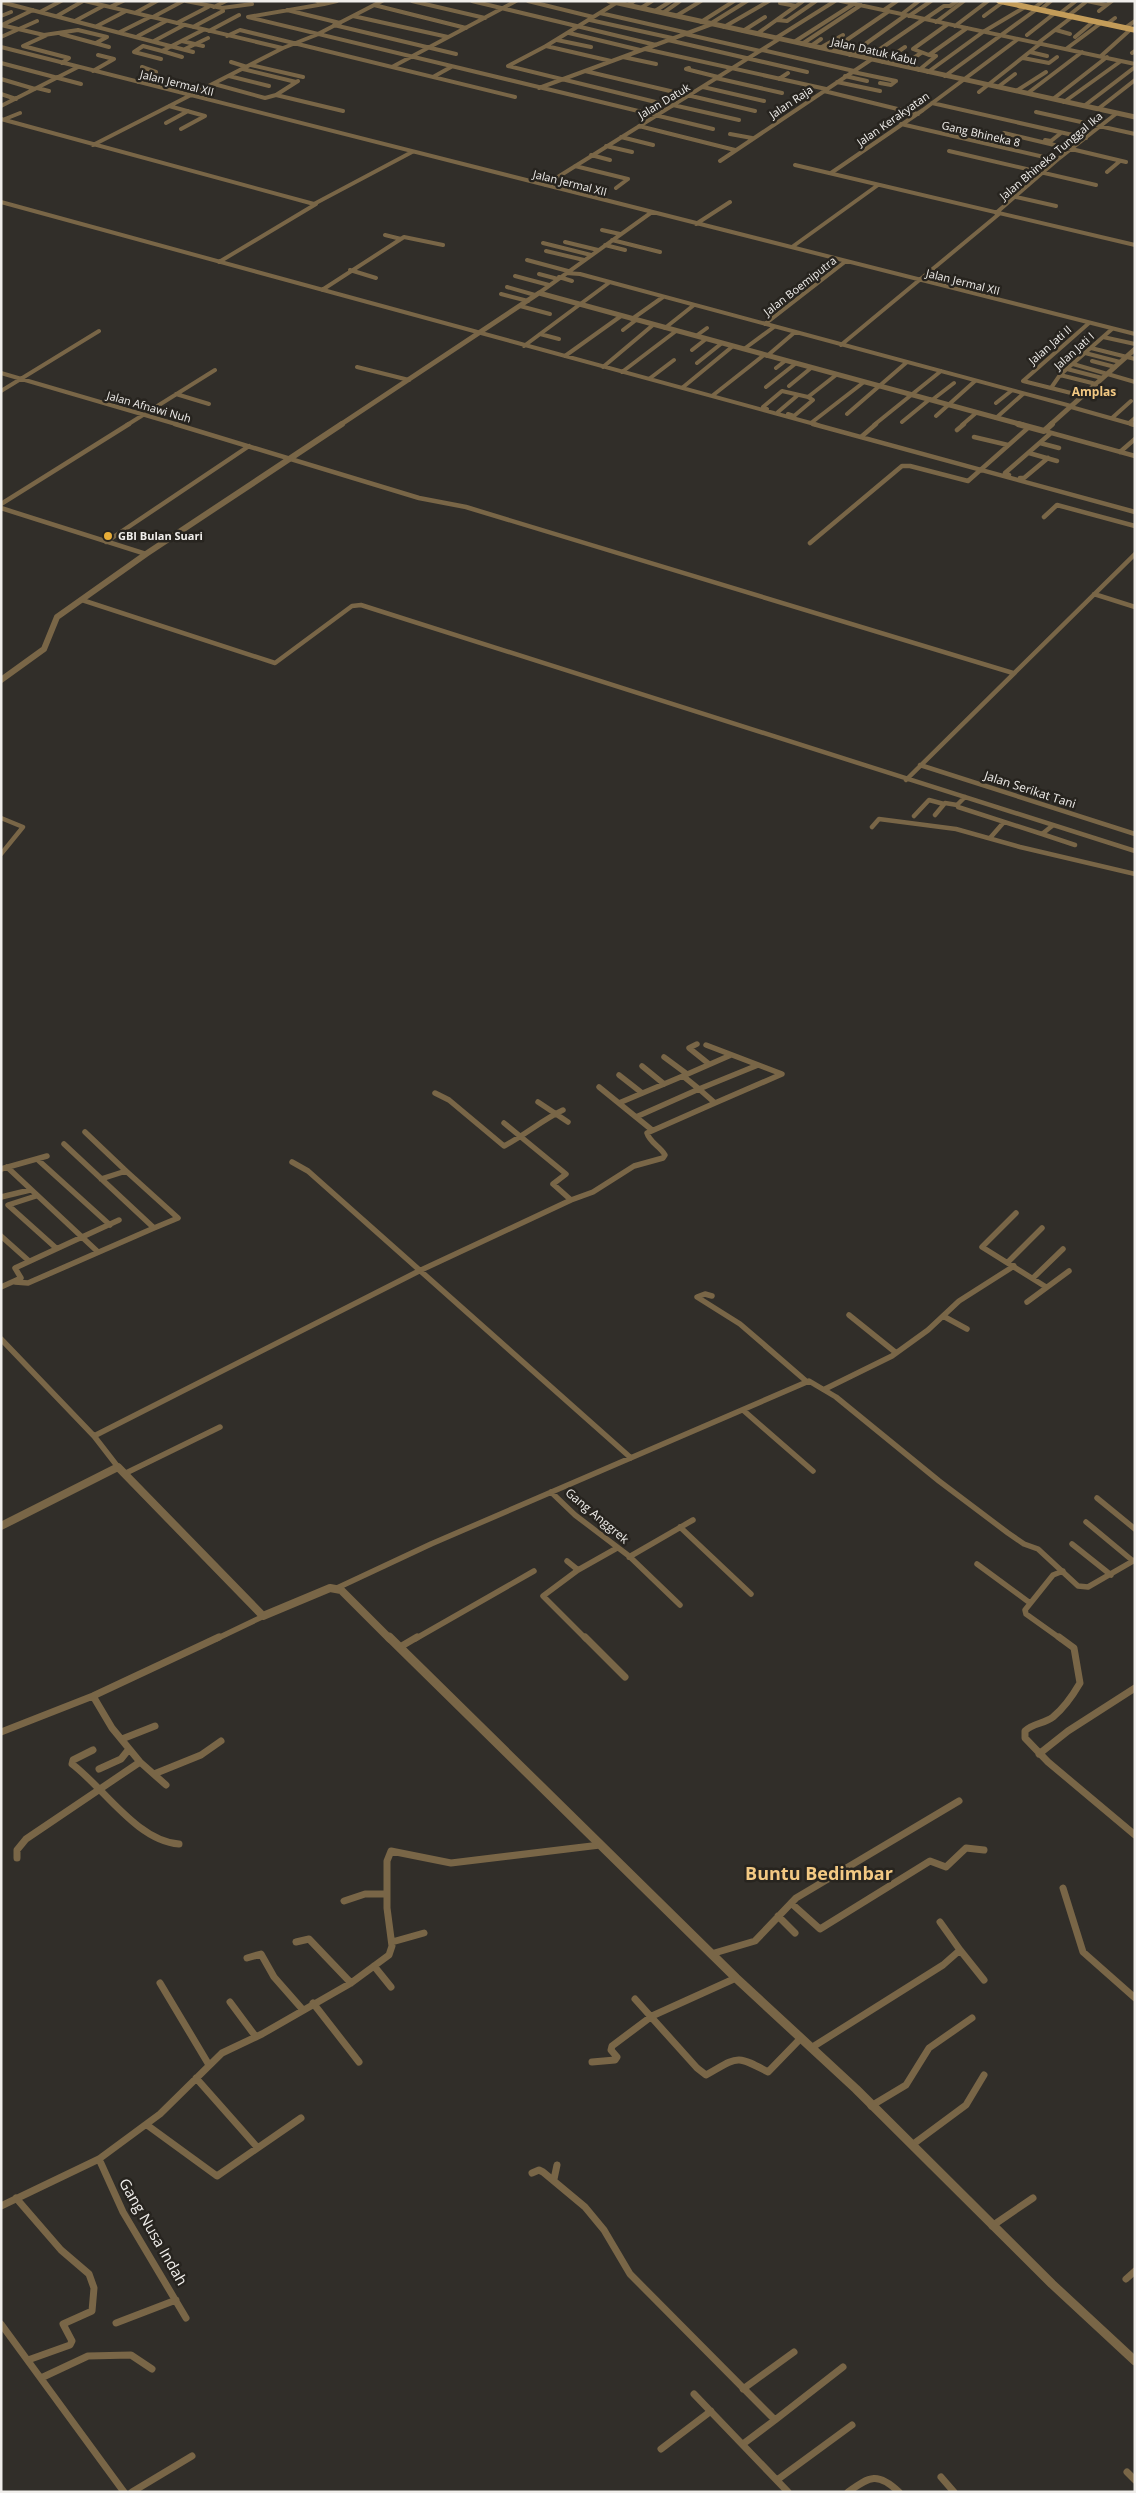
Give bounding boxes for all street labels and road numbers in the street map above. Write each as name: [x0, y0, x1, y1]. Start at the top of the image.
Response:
street label: Jalan Datuk Kabu: [829, 33, 918, 68]
street label: Jalan Jermal XII: [138, 66, 216, 99]
street label: Jalan Datuk: [634, 79, 693, 122]
street label: Jalan Raja: [765, 82, 815, 122]
street label: Jalan Kerakyatan: [853, 88, 932, 150]
street label: Jalan Bhineka Tunggal Ika: [995, 108, 1105, 204]
street label: Gang Bhineka 8: [940, 117, 1022, 150]
street label: Jalan Jermal XII: [531, 166, 609, 199]
street label: Jalan Boemiputra: [759, 252, 839, 319]
street label: Jalan Jermal XII: [924, 265, 1002, 298]
street label: Jalan Jati II: [1026, 323, 1074, 367]
street label: Jalan Jati I: [1051, 330, 1097, 372]
street label: Jalan Afnawi Nuh: [104, 387, 193, 426]
street label: Jalan Serikat Tani: [981, 766, 1078, 812]
street label: Gang Anggrek: [562, 1484, 633, 1548]
street label: Gang Nusa Indah: [115, 2174, 193, 2289]

